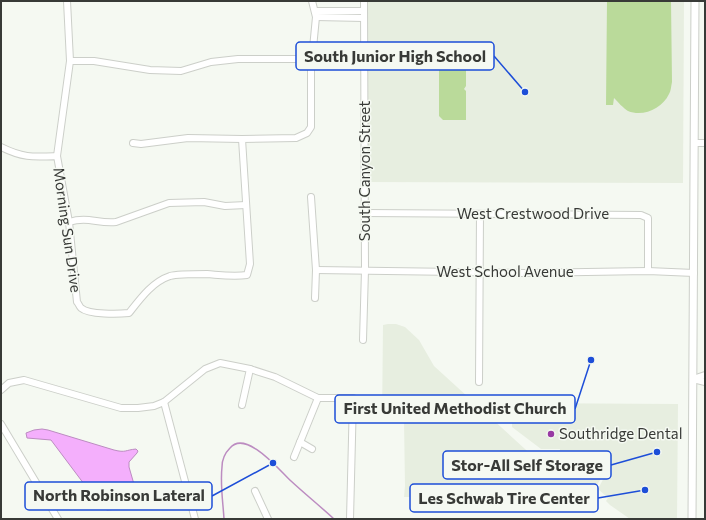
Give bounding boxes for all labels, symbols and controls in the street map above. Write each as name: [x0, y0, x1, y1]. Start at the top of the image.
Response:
callout: South Junior High School: [296, 42, 494, 70]
text: South Junior High School: [304, 46, 486, 65]
street label: South Canyon Street: [355, 101, 373, 241]
street label: Morning Sun Drive: [50, 166, 86, 294]
street label: West Crestwood Drive: [457, 204, 609, 222]
street label: West School Avenue: [436, 262, 574, 280]
callout: First United Methodist Church: [335, 395, 575, 423]
text: First United Methodist Church: [343, 398, 567, 417]
place label: Southridge Dental: [559, 424, 683, 442]
marker: Southridge Dental: [546, 429, 556, 439]
callout: Stor-All Self Storage: [443, 451, 611, 479]
text: Stor-All Self Storage: [451, 455, 603, 474]
callout: North Robinson Lateral: [25, 482, 212, 510]
callout: Les Schwab Tire Center: [410, 484, 598, 512]
text: North Robinson Lateral: [33, 485, 205, 504]
text: Les Schwab Tire Center: [418, 488, 590, 507]

